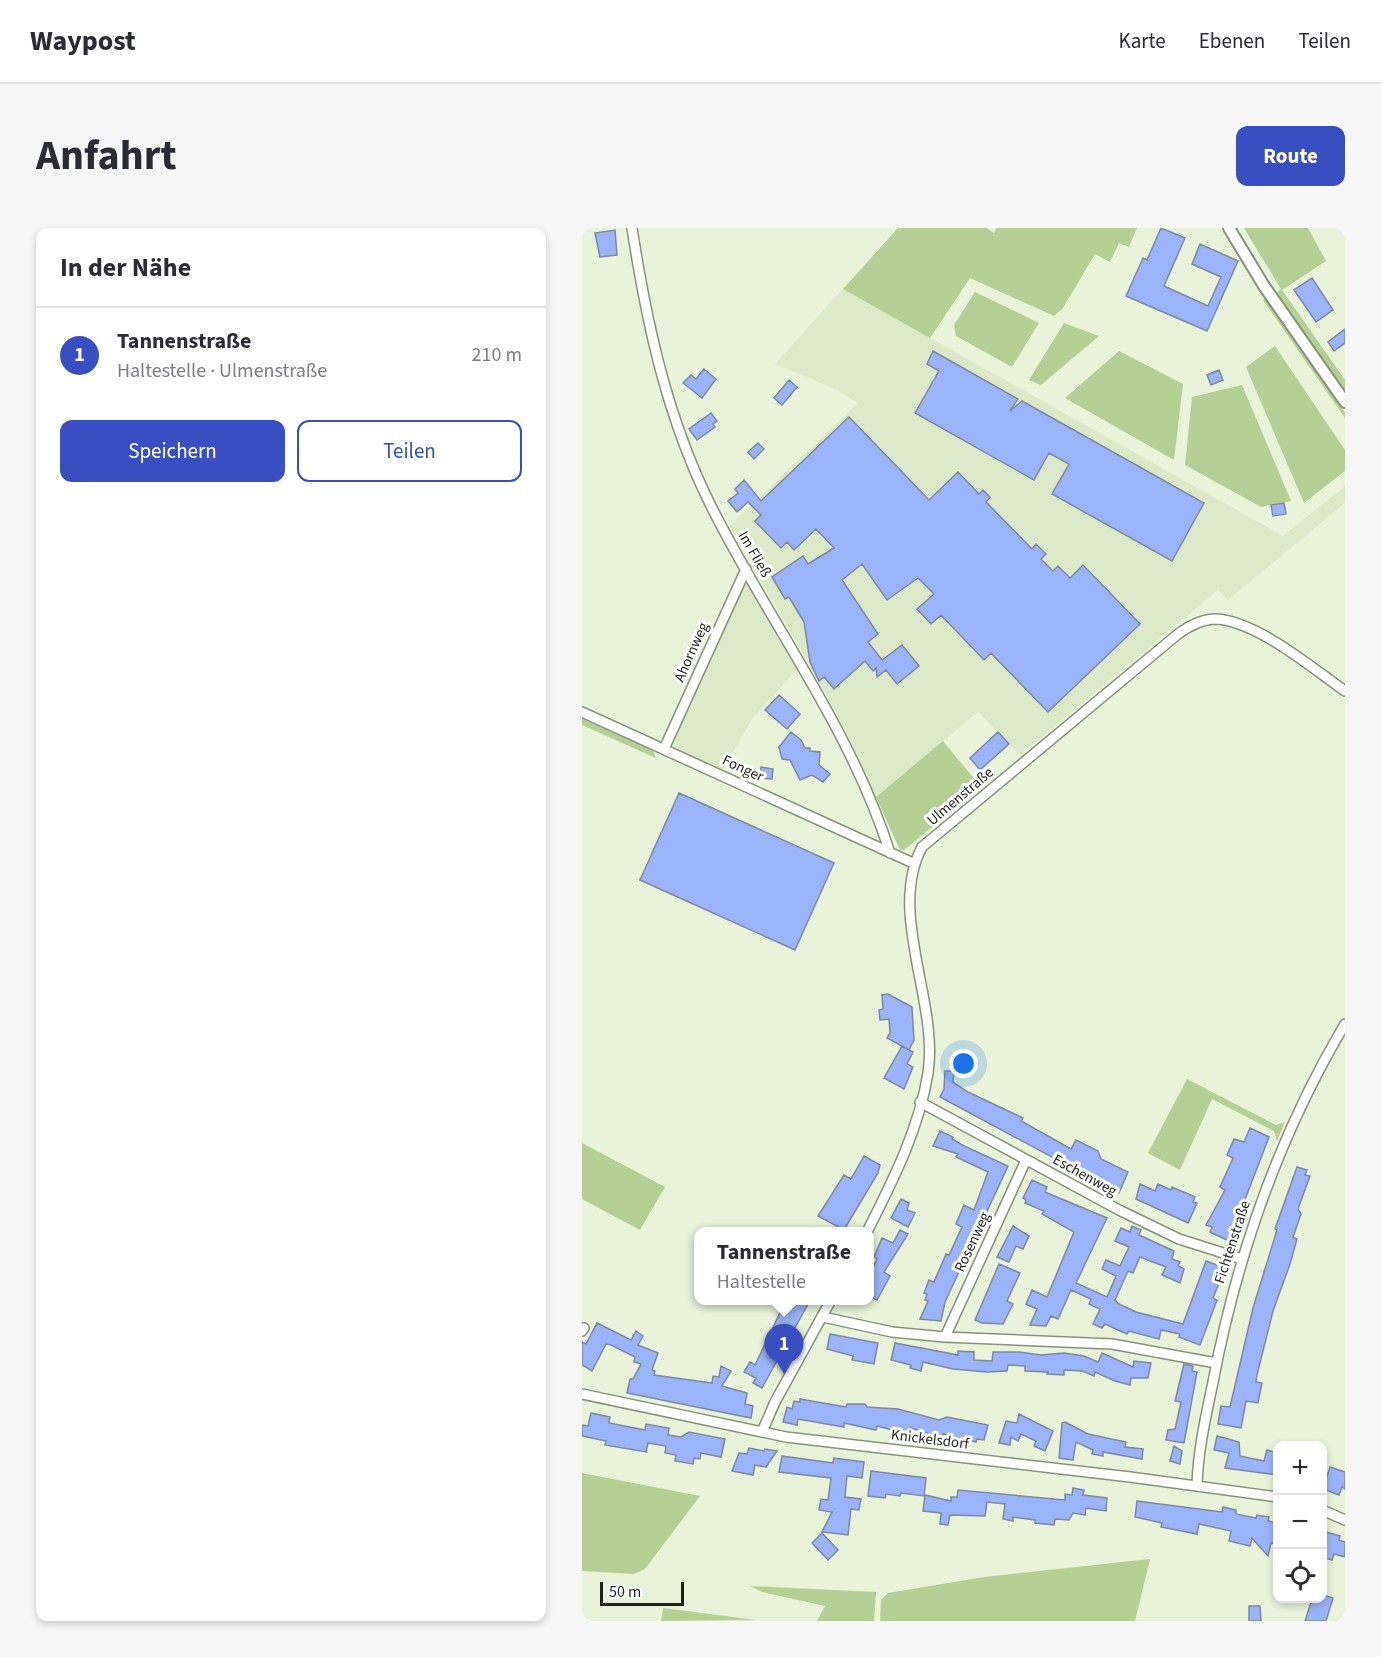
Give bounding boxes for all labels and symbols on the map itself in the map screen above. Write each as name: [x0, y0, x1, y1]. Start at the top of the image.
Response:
street label: Im Fließ: [733, 527, 776, 582]
street label: Ahornweg: [669, 619, 714, 685]
street label: Fonger: [719, 750, 768, 788]
street label: Ulmenstraße: [922, 762, 998, 831]
your location: [949, 1049, 978, 1078]
street label: Eschenweg: [1049, 1149, 1121, 1202]
street label: Fichtenstraße: [1209, 1198, 1256, 1286]
street label: Rosenweg: [949, 1208, 996, 1276]
pin: 1: [764, 1324, 804, 1374]
street label: Knickelsdorf: [890, 1424, 971, 1455]
scale bar: [600, 1579, 684, 1606]

